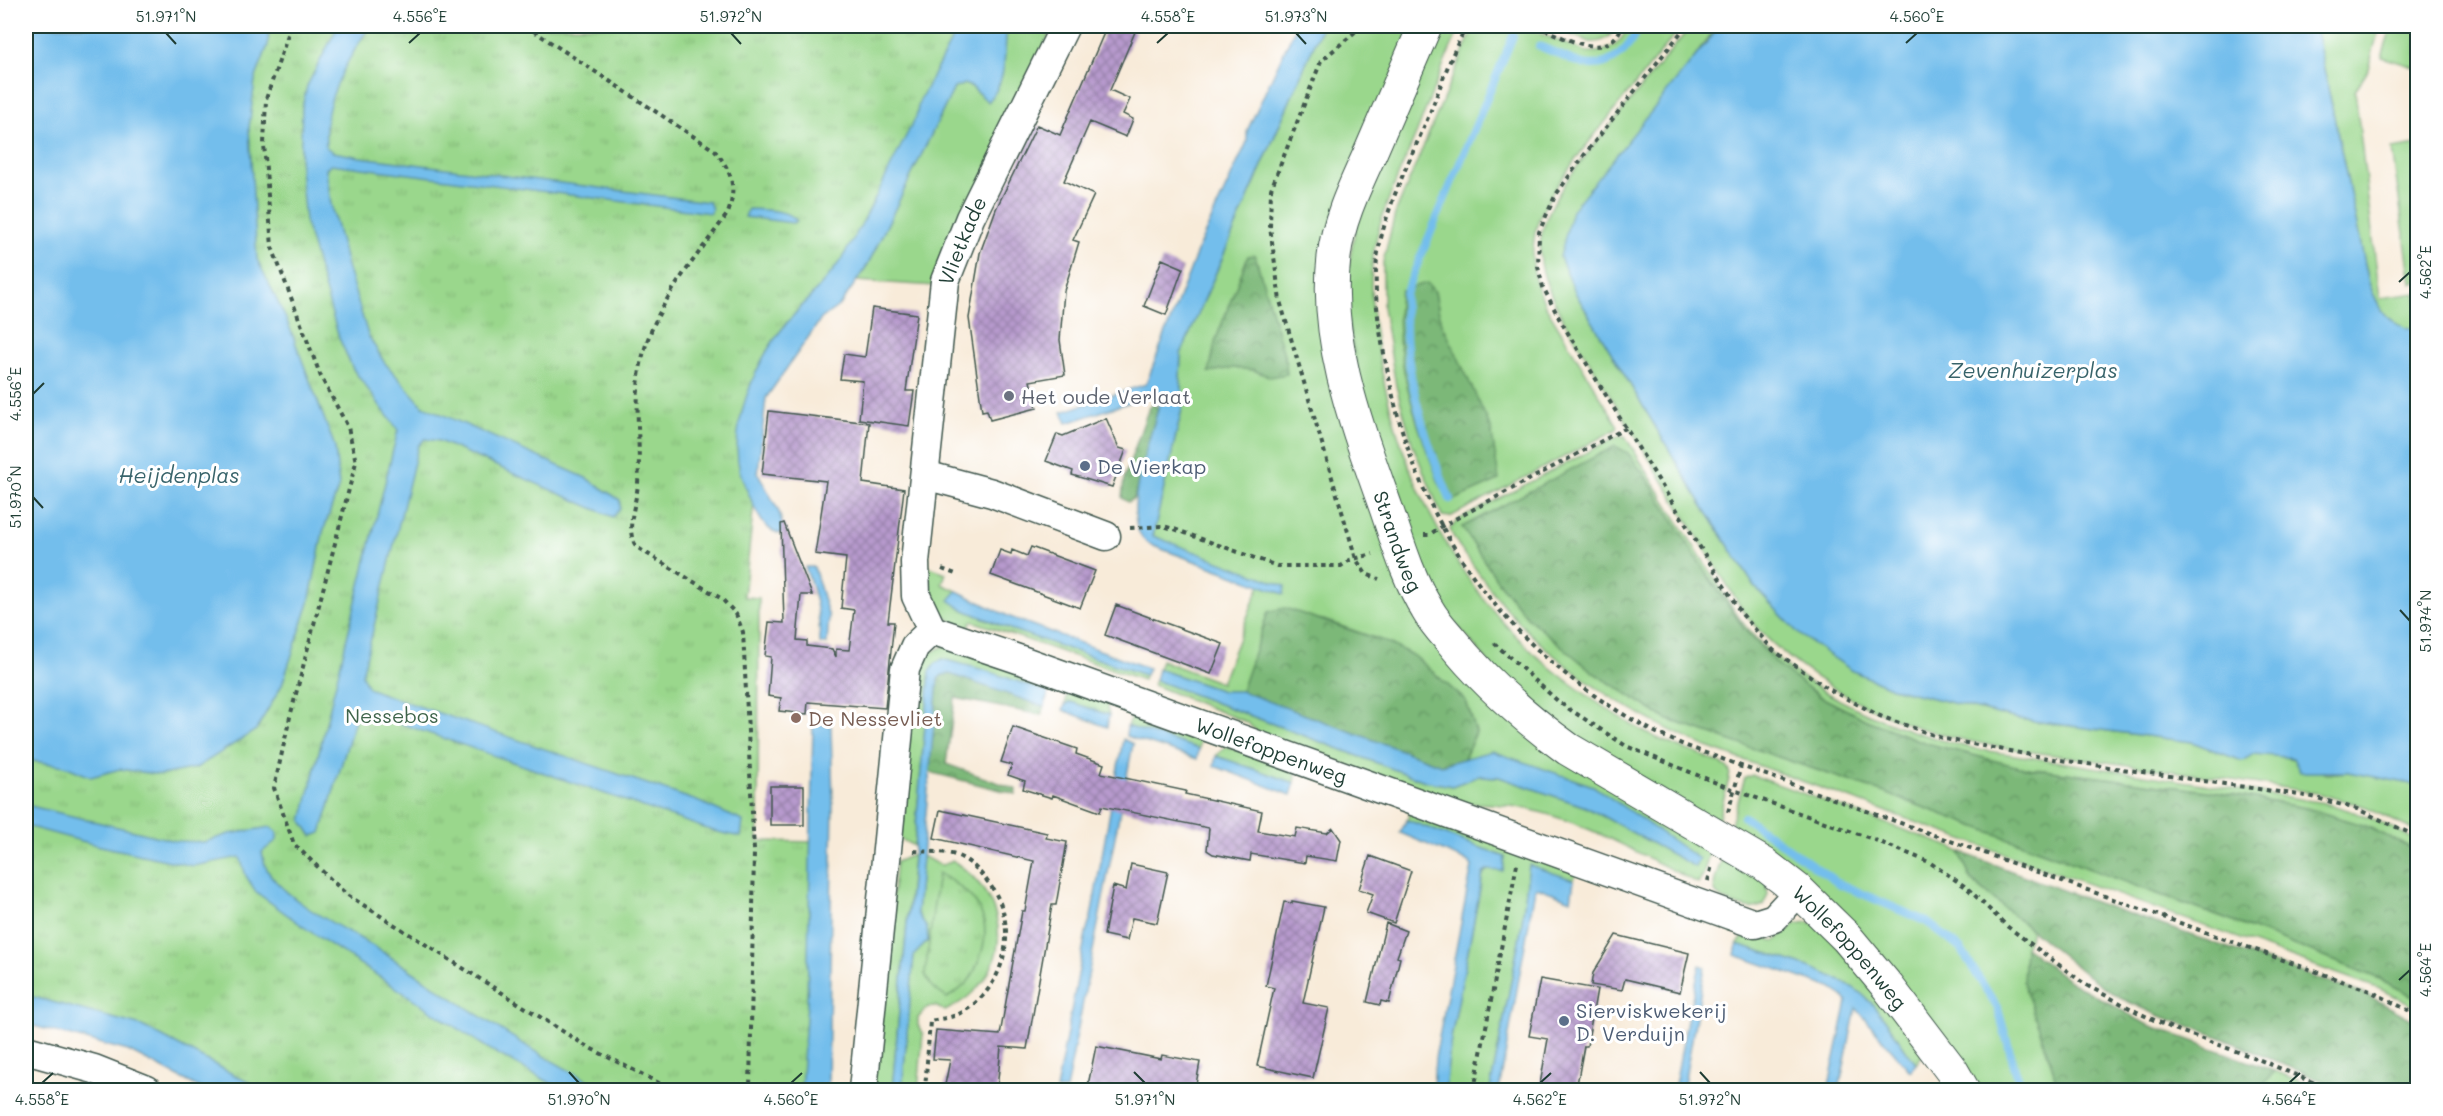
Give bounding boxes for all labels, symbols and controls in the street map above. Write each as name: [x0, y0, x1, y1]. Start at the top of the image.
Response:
text: 51.971°N: [136, 6, 196, 26]
text: 4.556°E: [393, 6, 447, 26]
text: 51.972°N: [700, 6, 762, 26]
text: 4.558°E: [1141, 6, 1195, 26]
text: 51.973°N: [1265, 6, 1327, 26]
text: 4.560°E: [1890, 6, 1945, 26]
street label: Vlietkade: [932, 192, 992, 288]
text: 4.562°E: [2415, 245, 2435, 299]
water label: Zevenhuizerplas: [1948, 356, 2118, 383]
text: 4.556°E: [5, 367, 25, 421]
place label: Het oude Verlaat: [1021, 383, 1191, 409]
marker: Het oude Verlaat: [1002, 389, 1016, 403]
place label: De Vierkap: [1097, 453, 1206, 479]
marker: De Vierkap: [1078, 459, 1092, 473]
water label: Heijdenplas: [119, 461, 239, 488]
text: 51.970°N: [5, 465, 25, 529]
street label: Strandweg: [1368, 487, 1429, 596]
text: 51.974°N: [2415, 590, 2435, 652]
park label: Nessebos: [345, 702, 439, 728]
place label: De Nessevliet: [808, 705, 942, 731]
marker: De Nessevliet: [789, 711, 803, 725]
street label: Wollefoppenweg: [1192, 711, 1351, 789]
street label: Wollefoppenweg: [1787, 879, 1913, 1014]
text: 4.564°E: [2415, 942, 2435, 997]
place label: Sierviskwekerij D. Verduijn: [1576, 997, 1727, 1046]
marker: Sierviskwekerij D. Verduijn: [1557, 1014, 1571, 1028]
text: 4.558°E: [15, 1089, 69, 1109]
text: 51.970°N: [547, 1089, 611, 1109]
text: 4.560°E: [764, 1089, 819, 1109]
text: 51.971°N: [1115, 1089, 1175, 1109]
text: 4.562°E: [1513, 1089, 1567, 1109]
text: 51.972°N: [1679, 1089, 1741, 1109]
text: 4.564°E: [2262, 1089, 2317, 1109]

